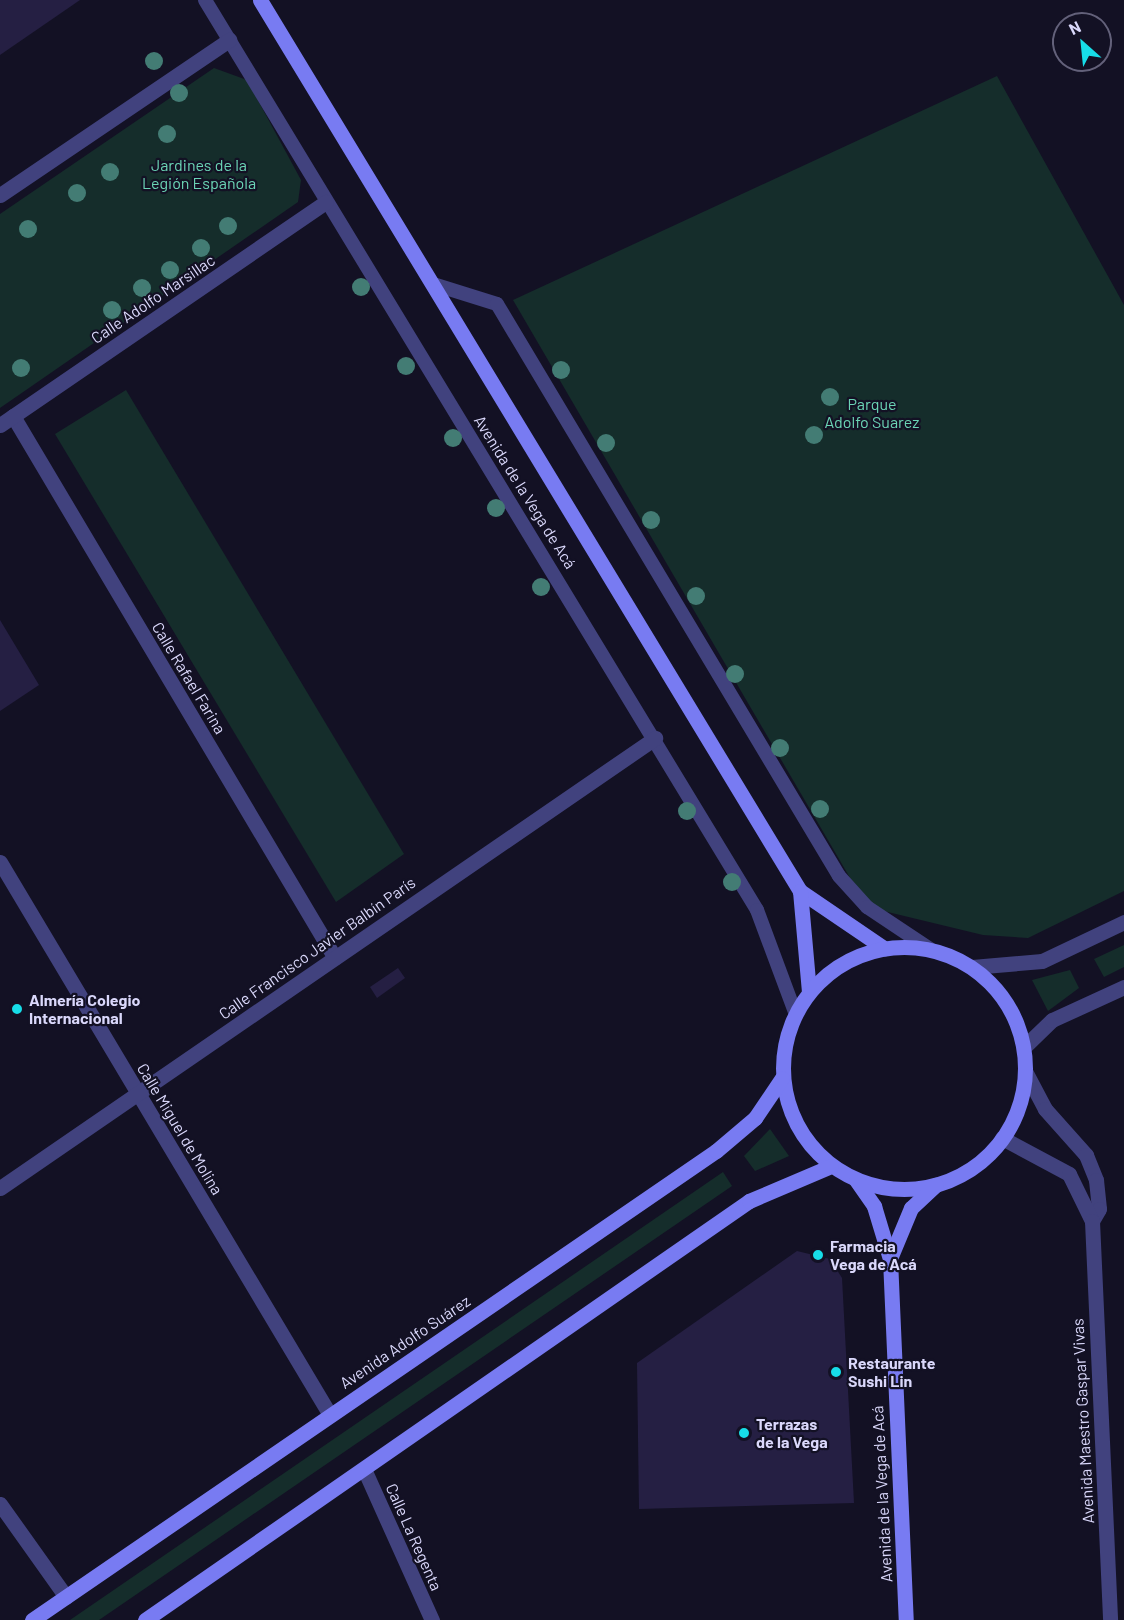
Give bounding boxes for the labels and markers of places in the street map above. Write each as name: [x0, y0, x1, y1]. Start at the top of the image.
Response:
place label: Almería Colegio Internacional: [29, 990, 140, 1028]
marker: Almería Colegio Internacional: [10, 1002, 24, 1016]
place label: Farmacia Vega de Acá: [830, 1236, 917, 1274]
marker: Farmacia Vega de Acá: [811, 1248, 825, 1262]
place label: Restaurante Sushi Lin: [848, 1353, 936, 1391]
marker: Restaurante Sushi Lin: [829, 1365, 843, 1379]
place label: Terrazas de la Vega: [756, 1414, 828, 1452]
marker: Terrazas de la Vega: [737, 1426, 751, 1440]

